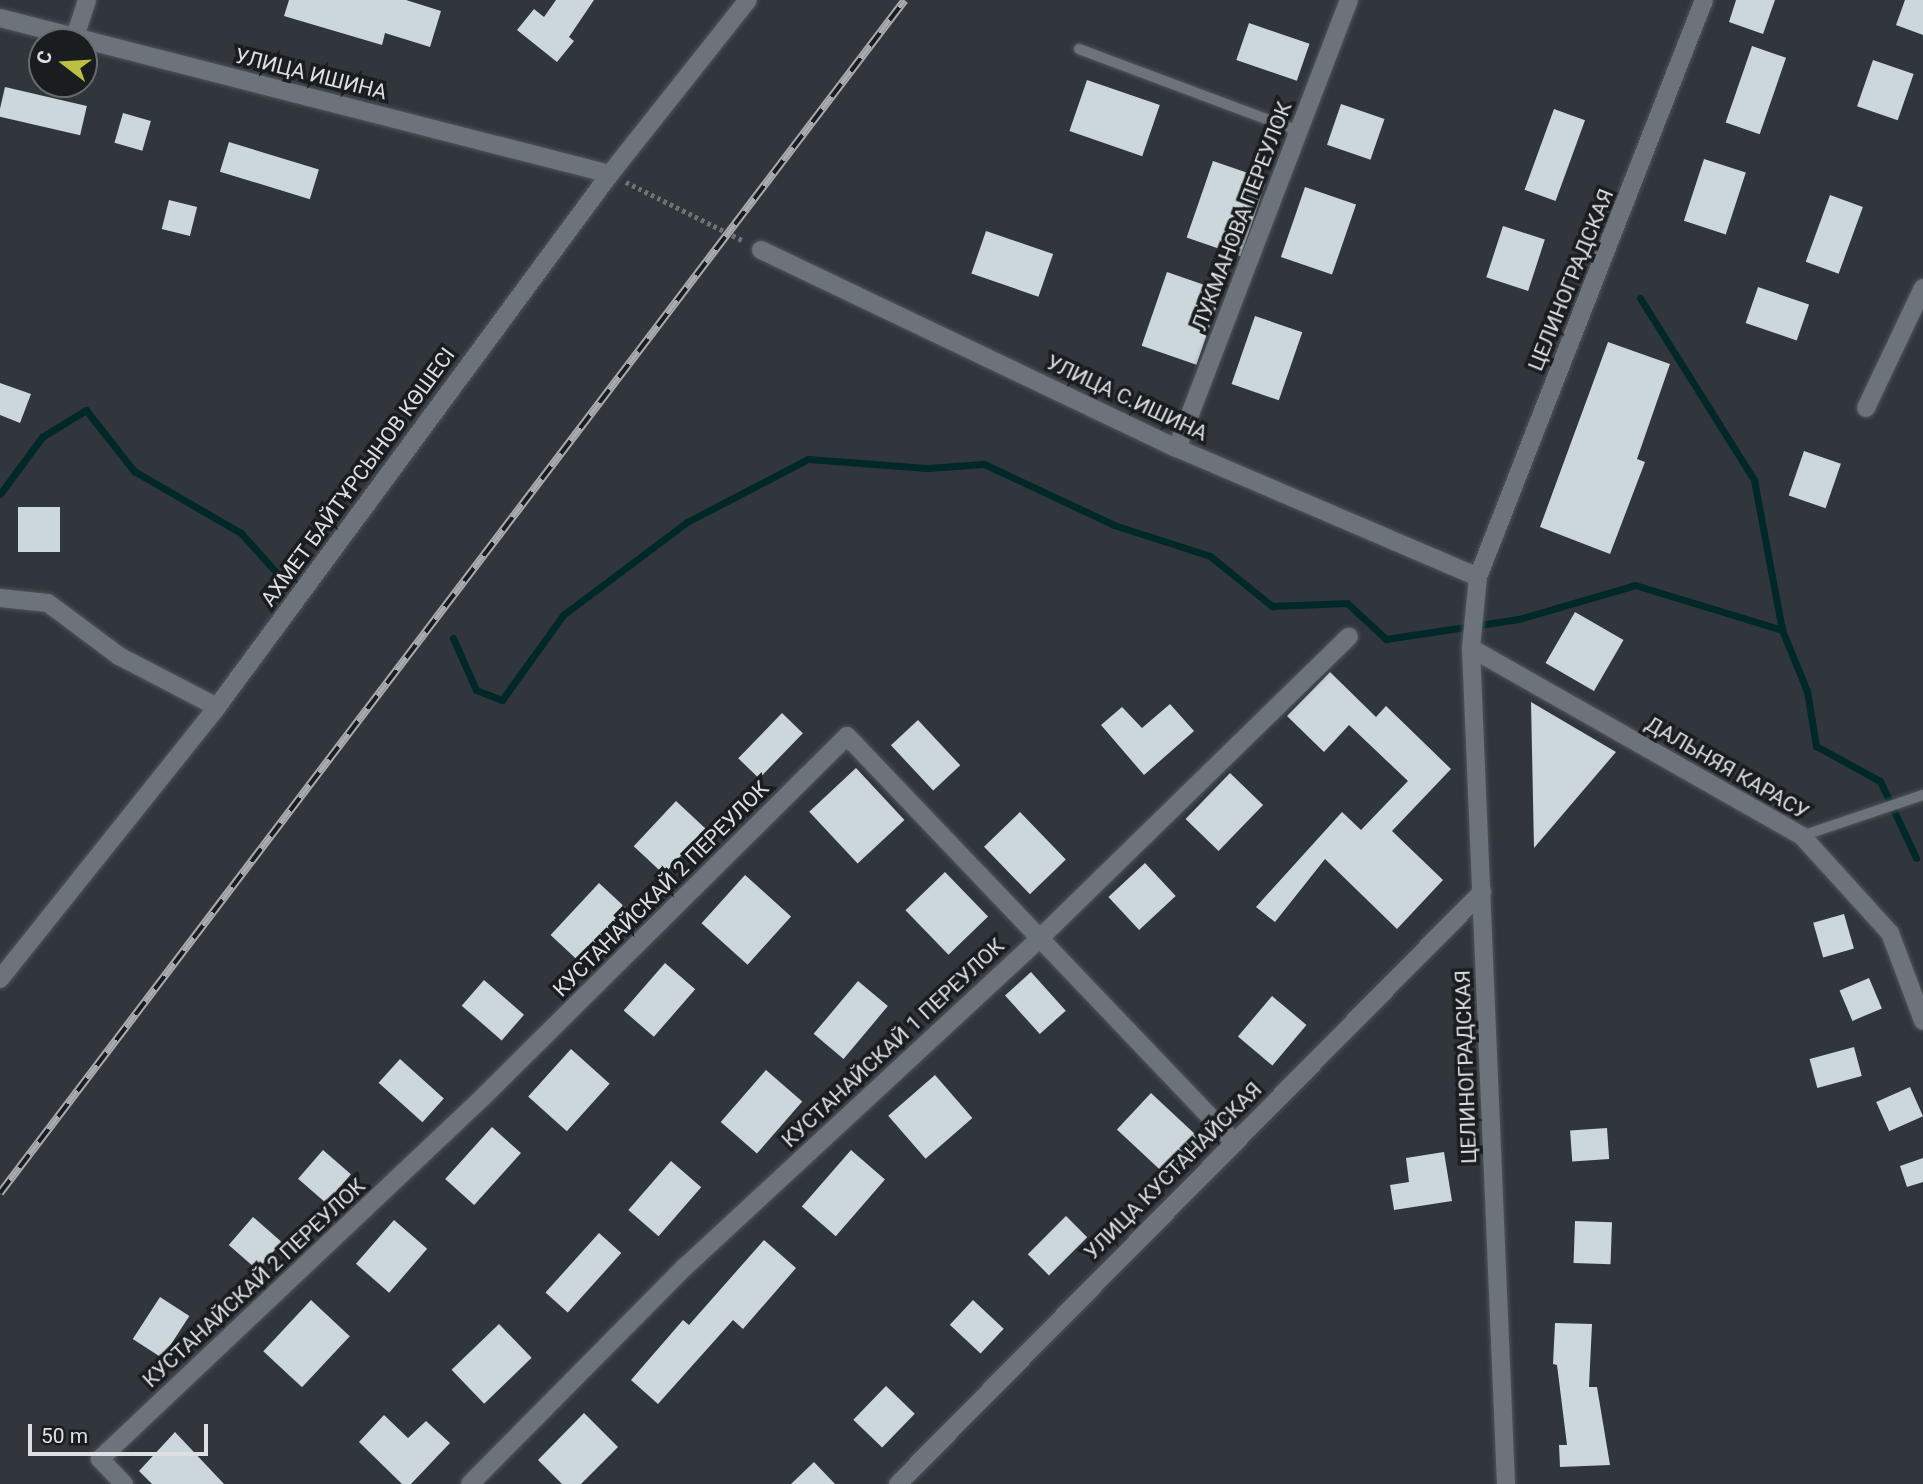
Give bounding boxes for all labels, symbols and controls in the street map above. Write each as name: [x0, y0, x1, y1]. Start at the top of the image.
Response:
north arrow: [28, 28, 98, 98]
street label: УЛИЦА ИШИНА: [232, 43, 390, 105]
text: С: [32, 48, 57, 67]
street label: ЛУКМАНОВА ПЕРЕУЛОК: [1187, 98, 1297, 334]
street label: ЦЕЛИНОГРАДСКАЯ: [1523, 185, 1619, 375]
street label: АХМЕТ БАЙТҰРСЫНОВ КӨШЕСІ: [256, 343, 460, 611]
street label: УЛИЦА С.ИШИНА: [1042, 350, 1212, 446]
street label: ДАЛЬНЯЯ КАРАСУ: [1641, 711, 1813, 825]
street label: КУСТАНАЙСКАЙ 2 ПЕРЕУЛОК: [548, 776, 774, 1002]
street label: КУСТАНАЙСКАЙ 1 ПЕРЕУЛОК: [777, 933, 1009, 1153]
street label: ЦЕЛИНОГРАДСКАЯ: [1450, 970, 1482, 1164]
street label: УЛИЦА КУСТАНАЙСКАЯ: [1079, 1077, 1267, 1265]
street label: КУСТАНАЙСКАЙ 2 ПЕРЕУЛОК: [138, 1173, 370, 1393]
scale bar: [32, 1410, 212, 1454]
text: 50 m: [41, 1424, 88, 1448]

